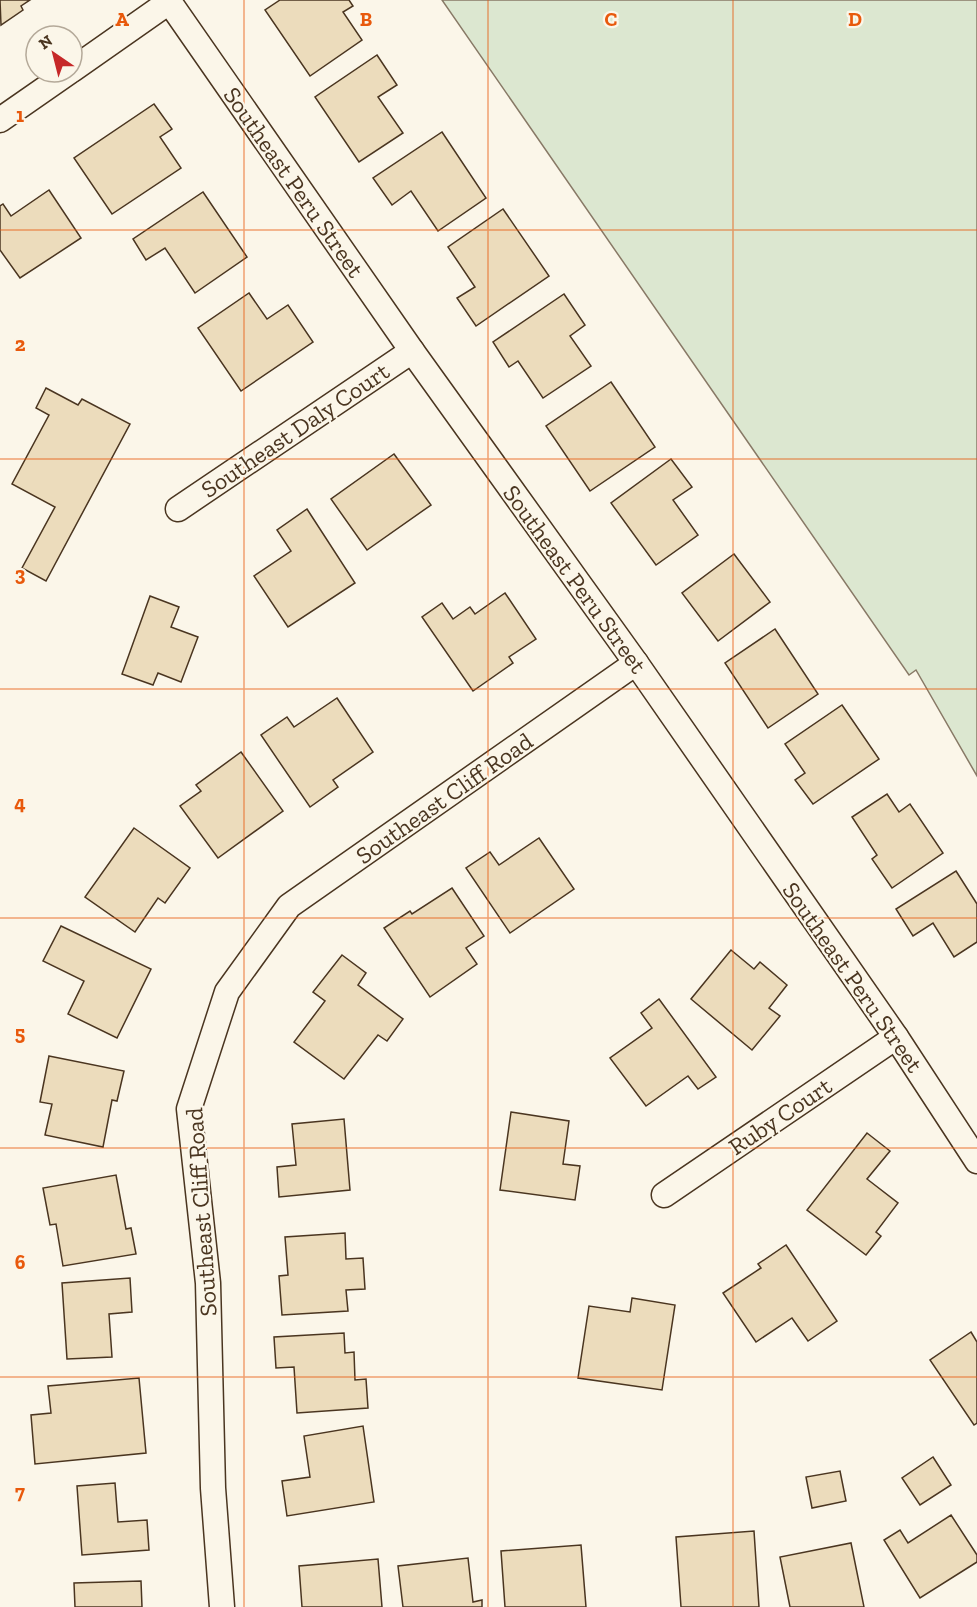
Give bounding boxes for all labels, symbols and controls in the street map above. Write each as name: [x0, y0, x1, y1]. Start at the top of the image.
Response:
text: A: [115, 7, 129, 31]
text: B: [360, 7, 372, 31]
text: C: [605, 7, 618, 31]
text: D: [848, 7, 862, 31]
north arrow: [24, 24, 84, 84]
text: N: [35, 31, 56, 53]
street label: Southeast Peru Street: [217, 81, 371, 283]
text: 1: [16, 103, 24, 127]
text: 2: [15, 332, 26, 356]
street label: Southeast Daly Court: [195, 356, 395, 504]
street label: Southeast Peru Street: [497, 479, 653, 679]
text: 3: [15, 562, 26, 586]
street label: Southeast Cliff Road: [350, 726, 538, 870]
text: 4: [14, 791, 26, 815]
street label: Southeast Peru Street: [776, 876, 930, 1078]
text: 5: [15, 1021, 25, 1045]
street label: Ruby Court: [723, 1071, 837, 1161]
street label: Southeast Cliff Road: [179, 1107, 223, 1317]
text: 6: [15, 1250, 26, 1274]
text: 7: [15, 1480, 25, 1504]

